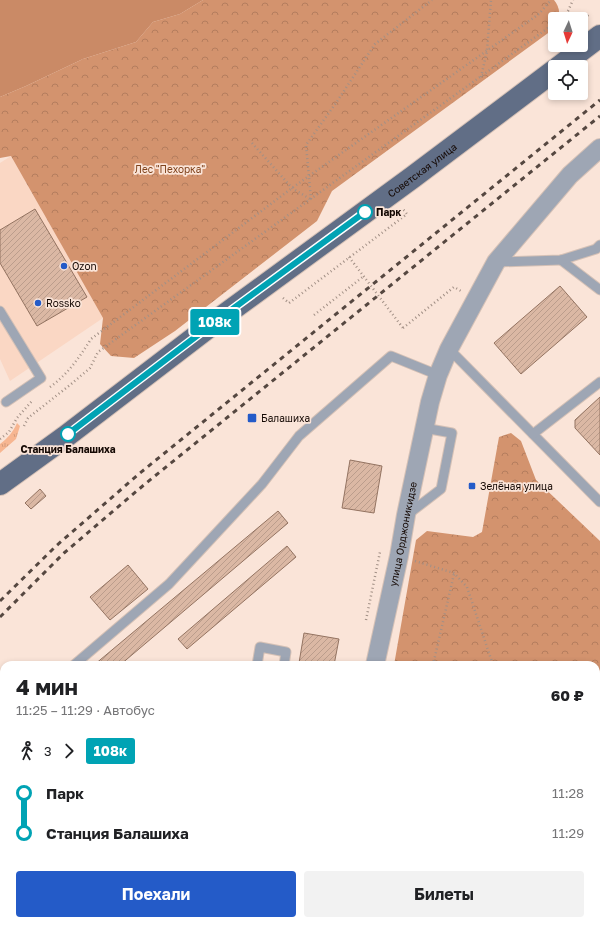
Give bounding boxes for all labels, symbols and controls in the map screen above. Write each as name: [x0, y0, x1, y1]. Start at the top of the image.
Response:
north arrow: [548, 12, 588, 52]
map controls: [548, 12, 588, 100]
button: locate: [548, 60, 588, 100]
street label: Советская улица: [385, 140, 459, 200]
park label: Лес "Пехорка": [135, 163, 205, 175]
marker: Парк: [357, 204, 373, 220]
place label: Парк: [376, 206, 401, 218]
place label: Ozon: [72, 260, 97, 272]
marker: Ozon: [59, 261, 69, 271]
place label: Rossko: [46, 297, 81, 309]
marker: Rossko: [33, 298, 43, 308]
line badge: 108к: [187, 309, 243, 335]
text: 108к: [198, 313, 232, 330]
marker: Балашиха: [246, 412, 258, 424]
place label: Балашиха: [261, 412, 310, 424]
marker: Станция Балашиха: [60, 426, 76, 442]
place label: Станция Балашиха: [20, 443, 116, 455]
street label: улица Орджоникидзе: [387, 480, 419, 587]
place label: Зелёная улица: [480, 480, 553, 492]
marker: Зелёная улица: [467, 481, 477, 491]
text: 4 мин: [16, 673, 78, 700]
text: 60 ₽: [551, 686, 584, 704]
text: 11:25 – 11:29 · Автобус: [16, 702, 155, 718]
icon: walk: [16, 740, 38, 762]
icon: forward: [58, 740, 80, 762]
text: 108к: [94, 742, 127, 759]
text: 3: [44, 743, 52, 759]
text: Парк: [46, 784, 84, 802]
text: 11:28: [552, 785, 584, 801]
text: Станция Балашиха: [46, 824, 189, 842]
text: 11:29: [552, 825, 584, 841]
button: Поехали: [16, 871, 296, 917]
button: Билеты: [304, 871, 584, 917]

